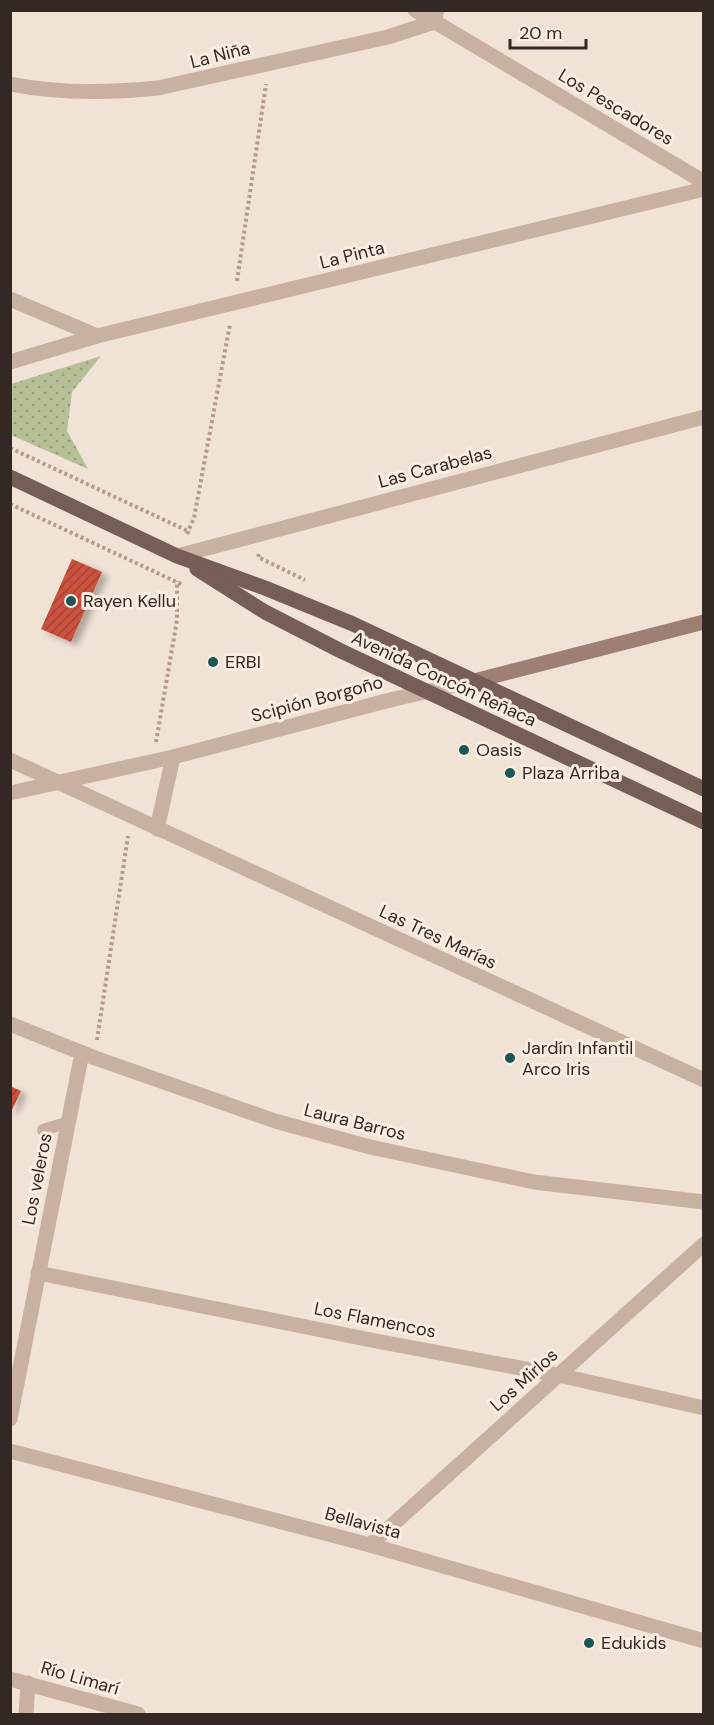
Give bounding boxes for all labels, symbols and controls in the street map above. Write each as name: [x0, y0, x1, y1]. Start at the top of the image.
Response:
scale bar: [510, 12, 586, 50]
text: 20 m: [519, 21, 562, 45]
street label: La Niña: [188, 36, 252, 74]
street label: Los Pescadores: [554, 63, 678, 151]
street label: La Pinta: [317, 235, 387, 275]
street label: Las Carabelas: [376, 440, 494, 494]
place label: Rayen Kellu: [83, 589, 176, 613]
marker: Rayen Kellu: [64, 594, 78, 608]
street label: Avenida Concón Reñaca: [348, 626, 540, 732]
place label: ERBI: [225, 650, 261, 674]
marker: ERBI: [206, 655, 220, 669]
street label: Scipión Borgoño: [248, 670, 386, 728]
place label: Oasis: [476, 738, 522, 762]
marker: Oasis: [457, 743, 471, 757]
place label: Plaza Arriba: [522, 761, 620, 785]
marker: Plaza Arriba: [503, 766, 517, 780]
street label: Las Tres Marías: [375, 899, 501, 975]
place label: Jardín Infantil Arco Iris: [522, 1036, 633, 1081]
marker: Jardín Infantil Arco Iris: [503, 1051, 517, 1065]
street label: Laura Barros: [302, 1098, 408, 1146]
street label: Los veleros: [16, 1131, 58, 1227]
street label: Los Flamencos: [312, 1296, 438, 1344]
street label: Los Mirlos: [485, 1343, 563, 1417]
street label: Bellavista: [322, 1501, 404, 1545]
place label: Edukids: [601, 1631, 666, 1655]
marker: Edukids: [582, 1636, 596, 1650]
street label: Río Limarí: [38, 1655, 122, 1701]

